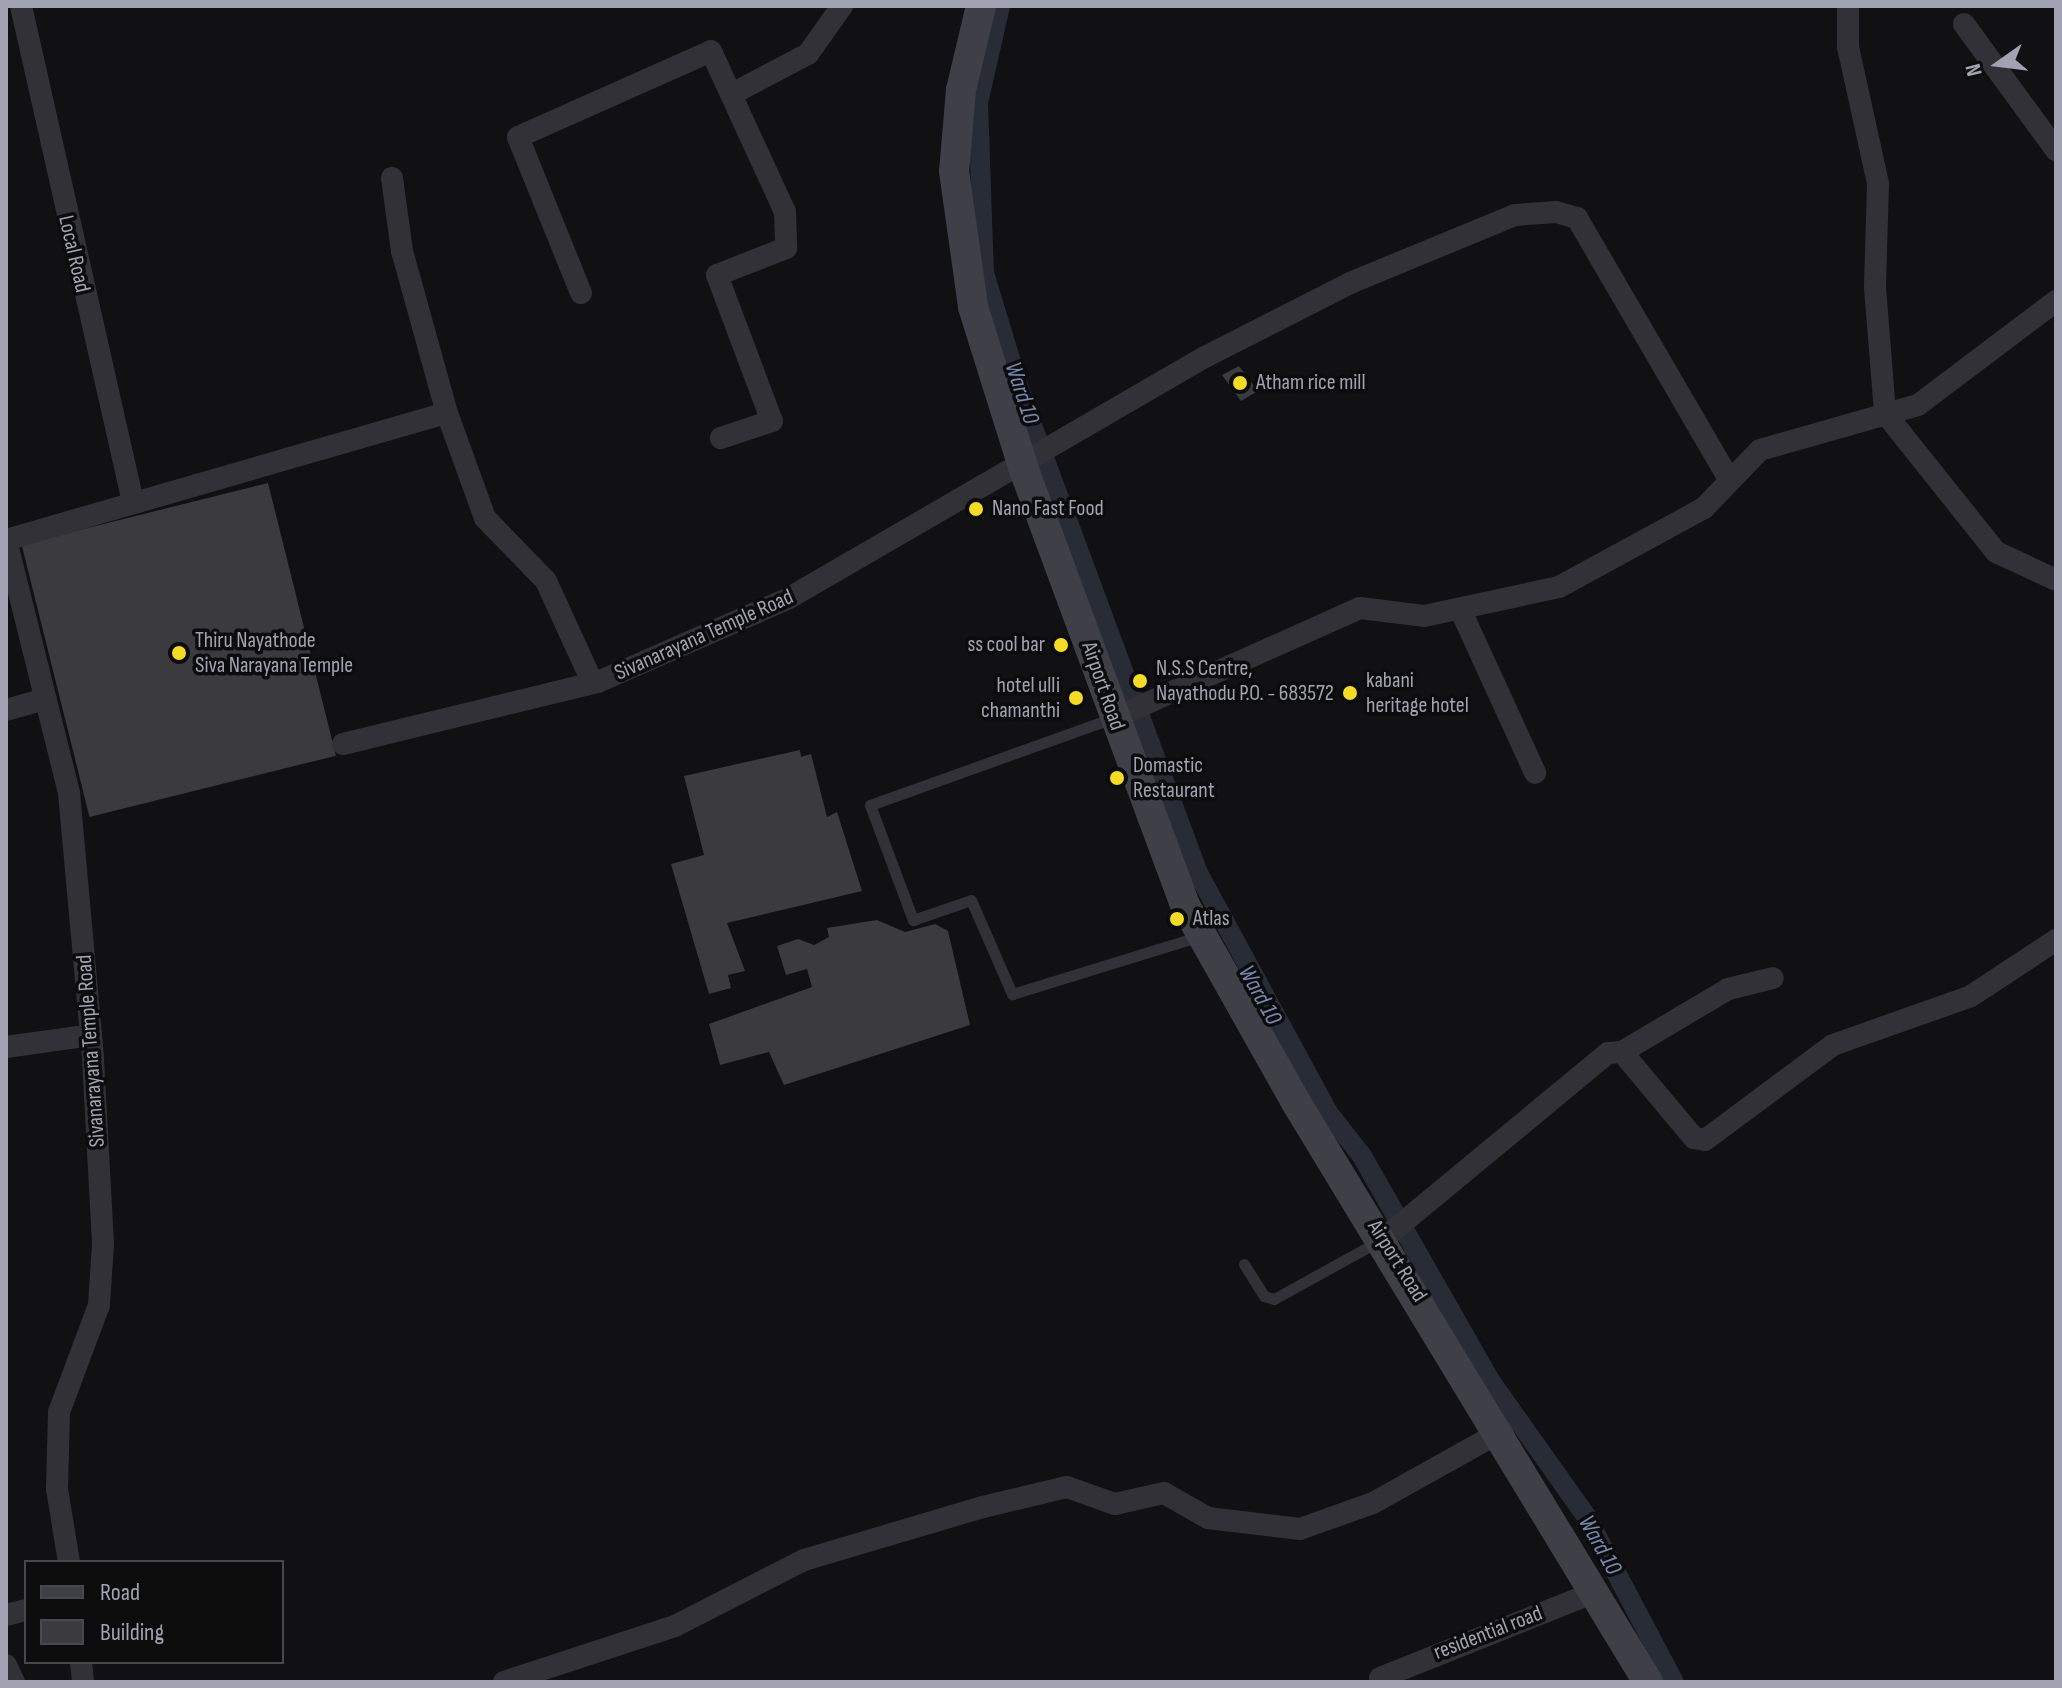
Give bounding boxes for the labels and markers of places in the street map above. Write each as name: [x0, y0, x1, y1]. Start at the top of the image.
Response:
place label: Atham rice mill: [1256, 370, 1366, 396]
marker: Atham rice mill: [1231, 374, 1249, 392]
place label: Nano Fast Food: [992, 496, 1104, 522]
marker: Nano Fast Food: [967, 500, 985, 518]
place label: Thiru Nayathode Siva Narayana Temple: [195, 627, 353, 678]
place label: ss cool bar: [967, 632, 1045, 658]
marker: ss cool bar: [1052, 636, 1070, 654]
marker: Thiru Nayathode Siva Narayana Temple: [170, 644, 188, 662]
place label: N.S.S Centre, Nayathodu P.O. - 683572: [1156, 655, 1334, 706]
place label: kabani heritage hotel: [1366, 667, 1469, 718]
place label: hotel ulli chamanthi: [981, 672, 1060, 724]
marker: N.S.S Centre, Nayathodu P.O. - 683572: [1131, 672, 1149, 690]
marker: kabani heritage hotel: [1341, 684, 1359, 702]
marker: hotel ulli chamanthi: [1067, 689, 1085, 707]
place label: Domastic Restaurant: [1133, 752, 1215, 804]
marker: Domastic Restaurant: [1108, 769, 1126, 787]
place label: Atlas: [1193, 906, 1230, 932]
marker: Atlas: [1168, 910, 1186, 928]

